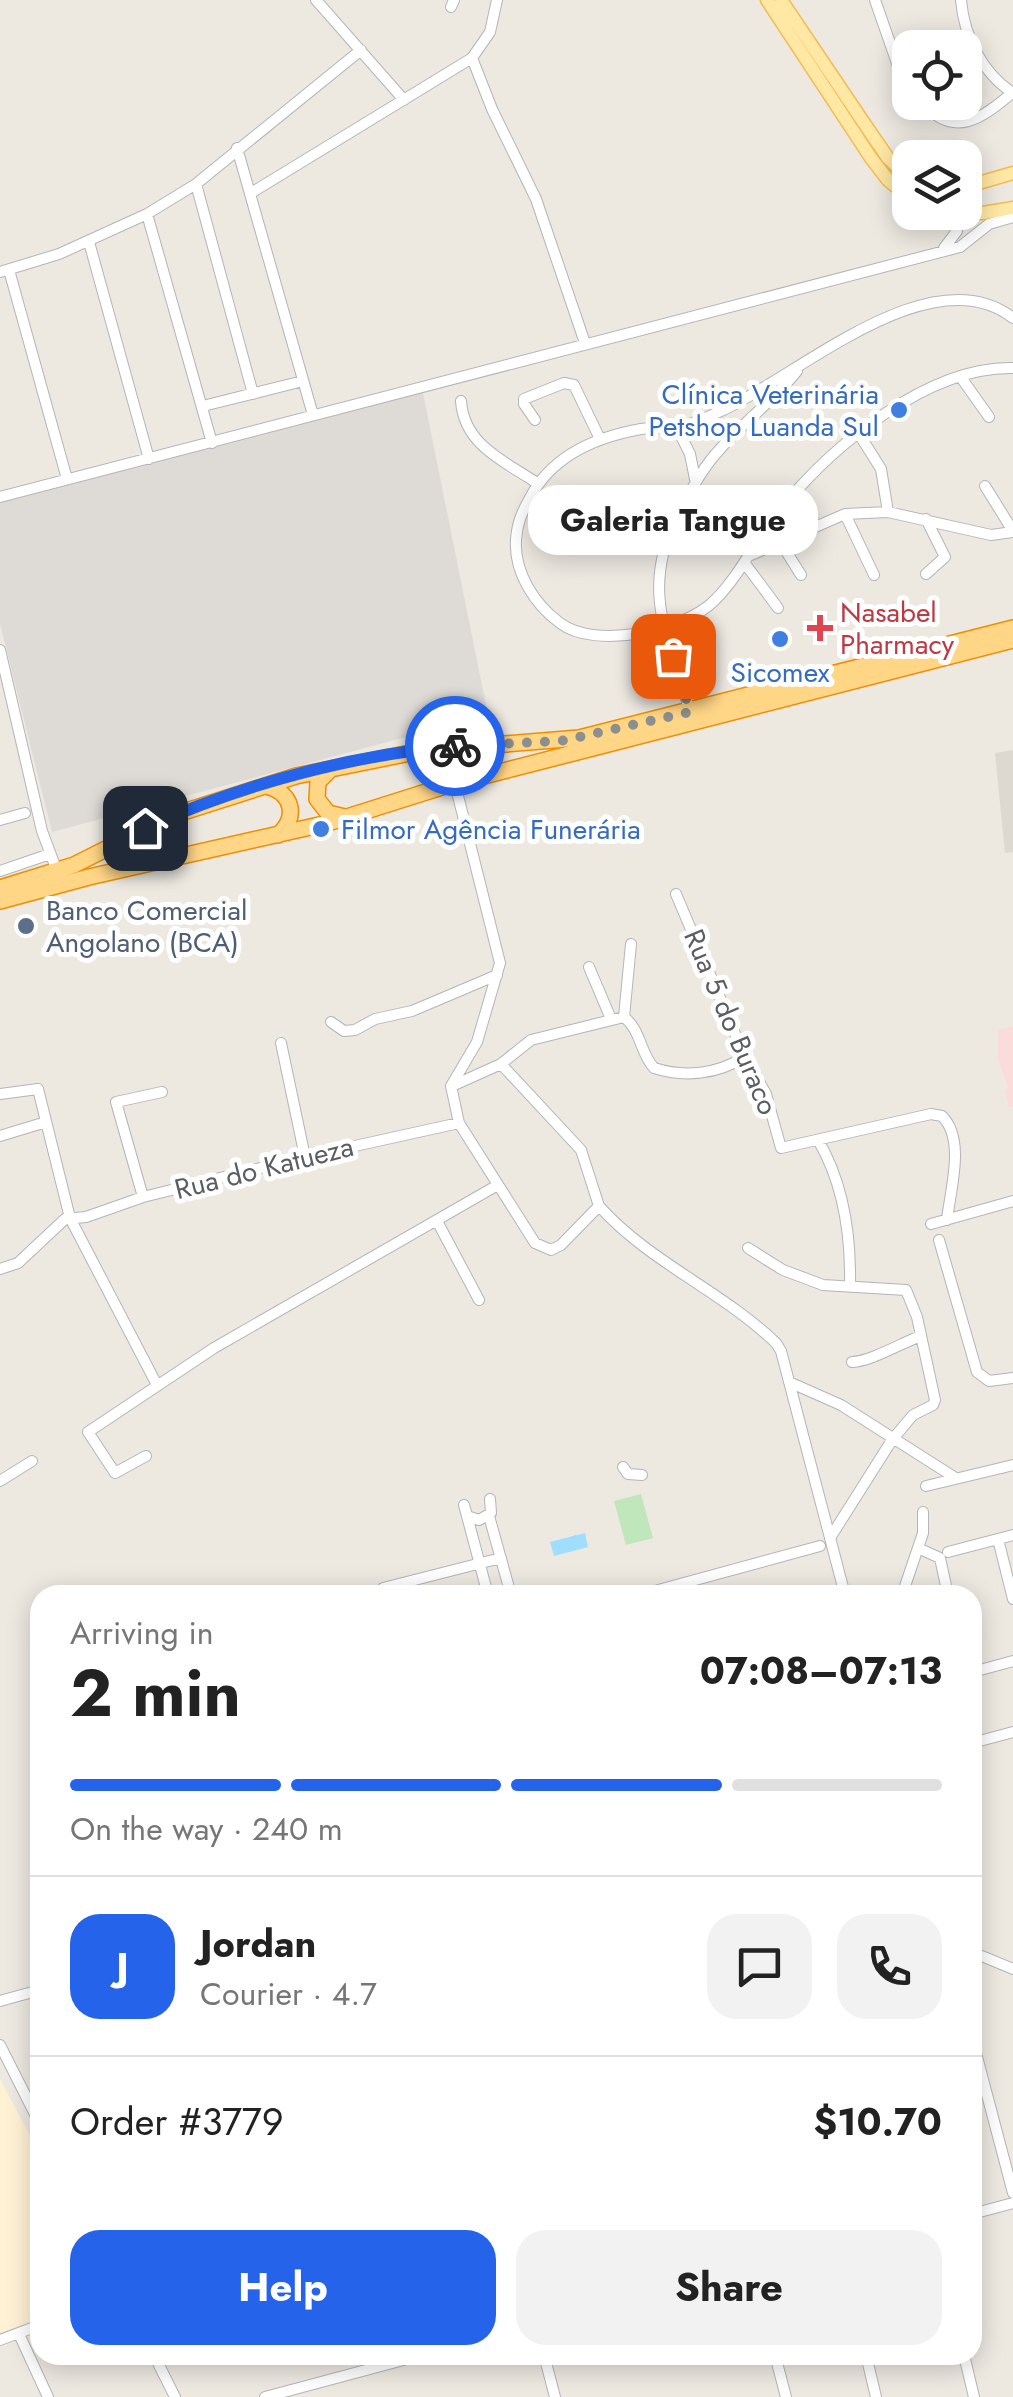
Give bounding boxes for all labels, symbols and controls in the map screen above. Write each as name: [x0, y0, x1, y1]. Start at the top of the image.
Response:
map controls: [892, 30, 982, 230]
button: locate: [892, 30, 982, 120]
button: layers: [892, 140, 982, 230]
place label: Clínica Veterinária Petshop Luanda Sul: [649, 374, 879, 447]
marker: Clínica Veterinária Petshop Luanda Sul: [888, 399, 910, 421]
callout: Galeria Tangue: [528, 486, 818, 556]
text: Galeria Tangue: [560, 497, 786, 543]
place label: Nasabel Pharmacy: [840, 592, 955, 665]
pin: [631, 614, 716, 699]
marker: Nasabel Pharmacy: [809, 617, 831, 639]
marker: Sicomex: [769, 628, 791, 650]
icon: bag: [646, 629, 701, 684]
place label: Sicomex: [731, 652, 830, 693]
courier: [405, 696, 505, 796]
icon: bike: [428, 719, 483, 774]
pin: [103, 786, 188, 871]
icon: home: [118, 801, 173, 856]
place label: Filmor Agência Funerária: [341, 809, 641, 850]
marker: Filmor Agência Funerária: [310, 818, 332, 840]
place label: Banco Comercial Angolano (BCA): [46, 890, 247, 963]
marker: Banco Comercial Angolano (BCA): [15, 915, 37, 937]
street label: Rua 5 do Buraco: [673, 923, 789, 1121]
street label: Rua do Katueza: [170, 1126, 358, 1210]
text: Arriving in: [70, 1610, 214, 1656]
text: 07:08–07:13: [700, 1643, 942, 1698]
text: 2 min: [70, 1646, 241, 1740]
text: On the way · 240 m: [70, 1806, 343, 1852]
button: chat: [707, 1914, 812, 2019]
button: phone: [837, 1914, 942, 2019]
text: Jordan: [200, 1916, 316, 1971]
text: J: [116, 1939, 129, 1994]
text: Courier · 4.7: [200, 1971, 377, 2017]
text: Order #3779: [70, 2094, 284, 2149]
text: $10.70: [814, 2094, 942, 2149]
button: Help: [70, 2230, 496, 2345]
button: Share: [516, 2230, 942, 2345]

